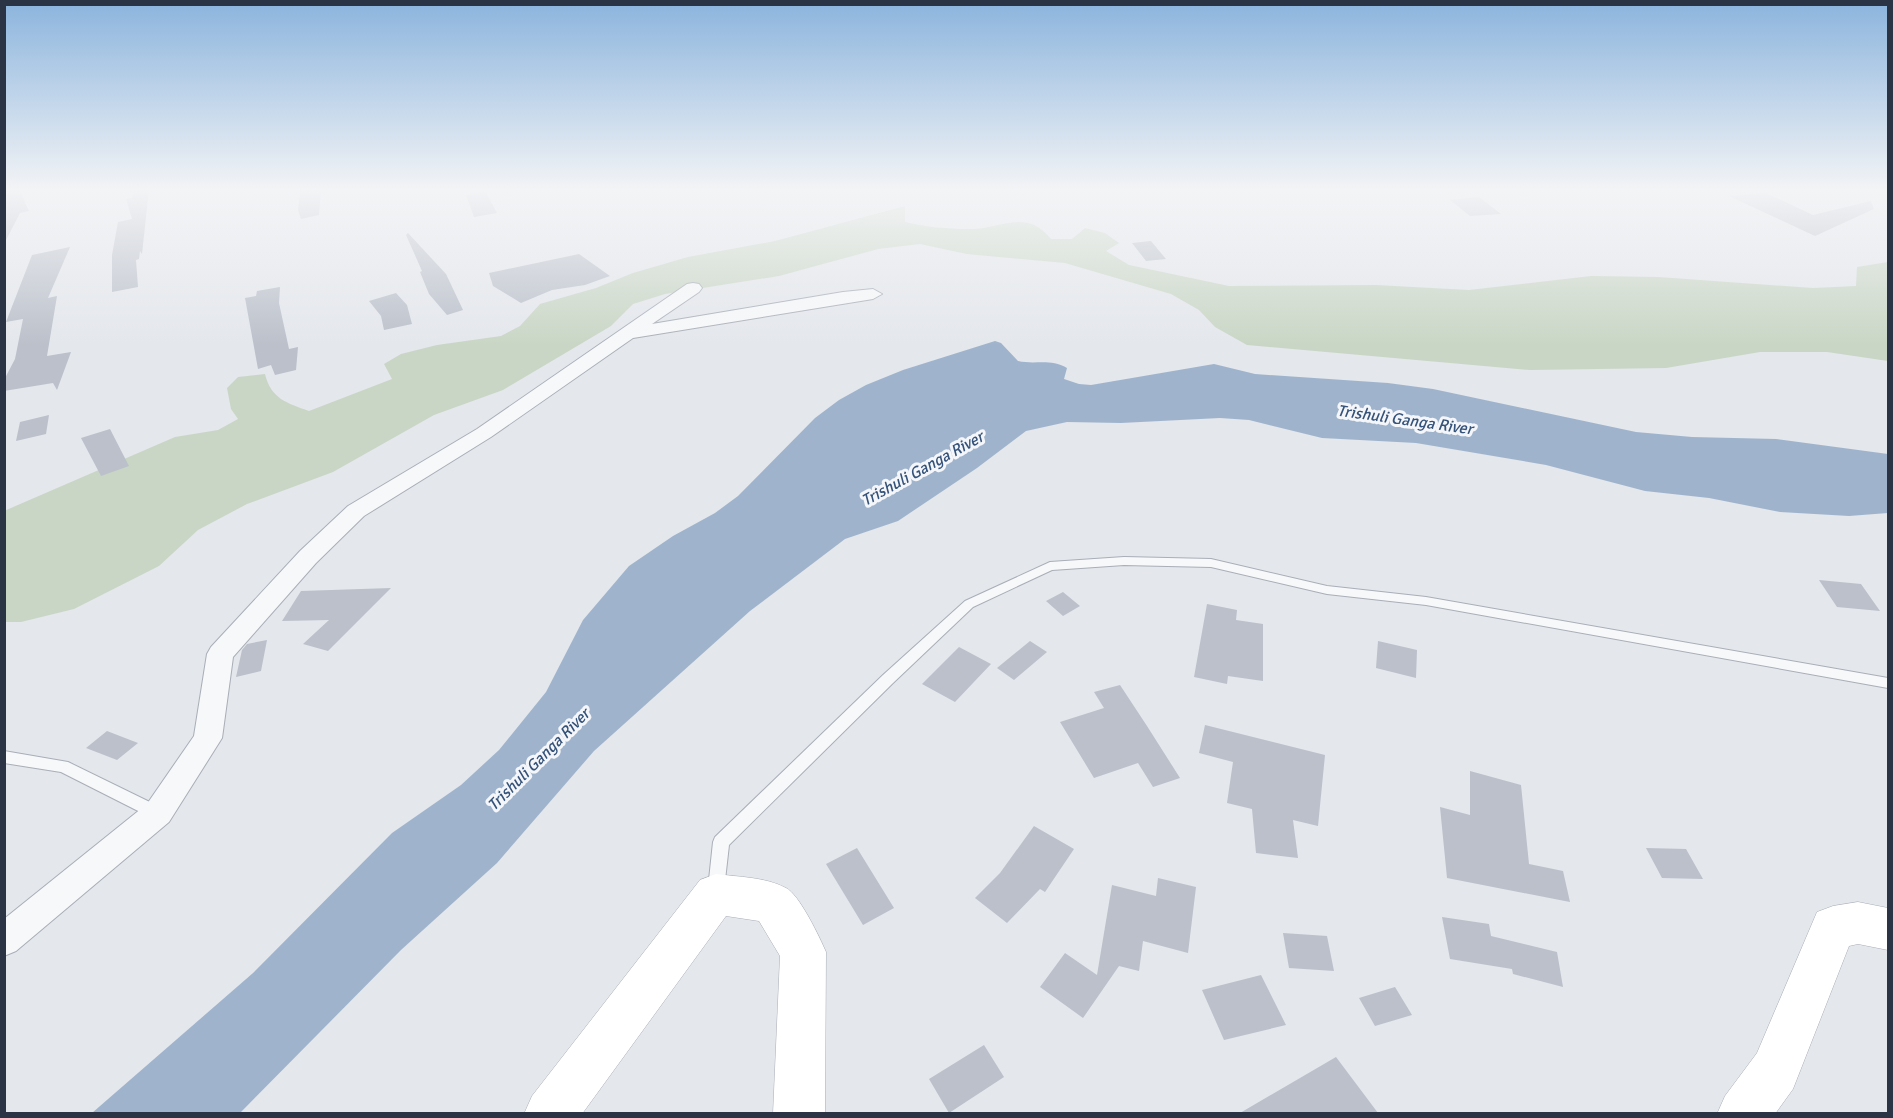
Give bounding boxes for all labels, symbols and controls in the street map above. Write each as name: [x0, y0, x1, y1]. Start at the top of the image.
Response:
water label: Trishuli Ganga River: [1336, 401, 1476, 440]
water label: Trishuli Ganga River: [858, 426, 989, 511]
water label: Trishuli Ganga River: [483, 703, 596, 815]

